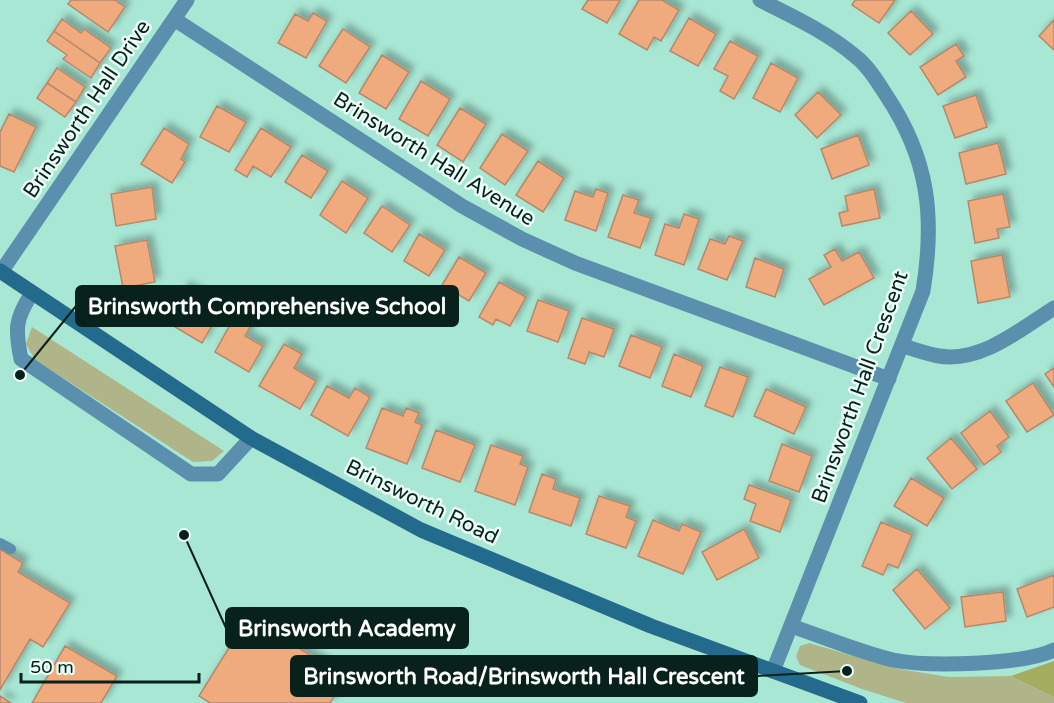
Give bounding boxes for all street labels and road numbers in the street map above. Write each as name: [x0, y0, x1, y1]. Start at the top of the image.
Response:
street label: Brinsworth Hall Drive: [18, 15, 156, 203]
street label: Brinsworth Hall Avenue: [329, 87, 539, 231]
street label: Brinsworth Hall Crescent: [806, 267, 914, 507]
street label: Brinsworth Road: [342, 454, 502, 550]

